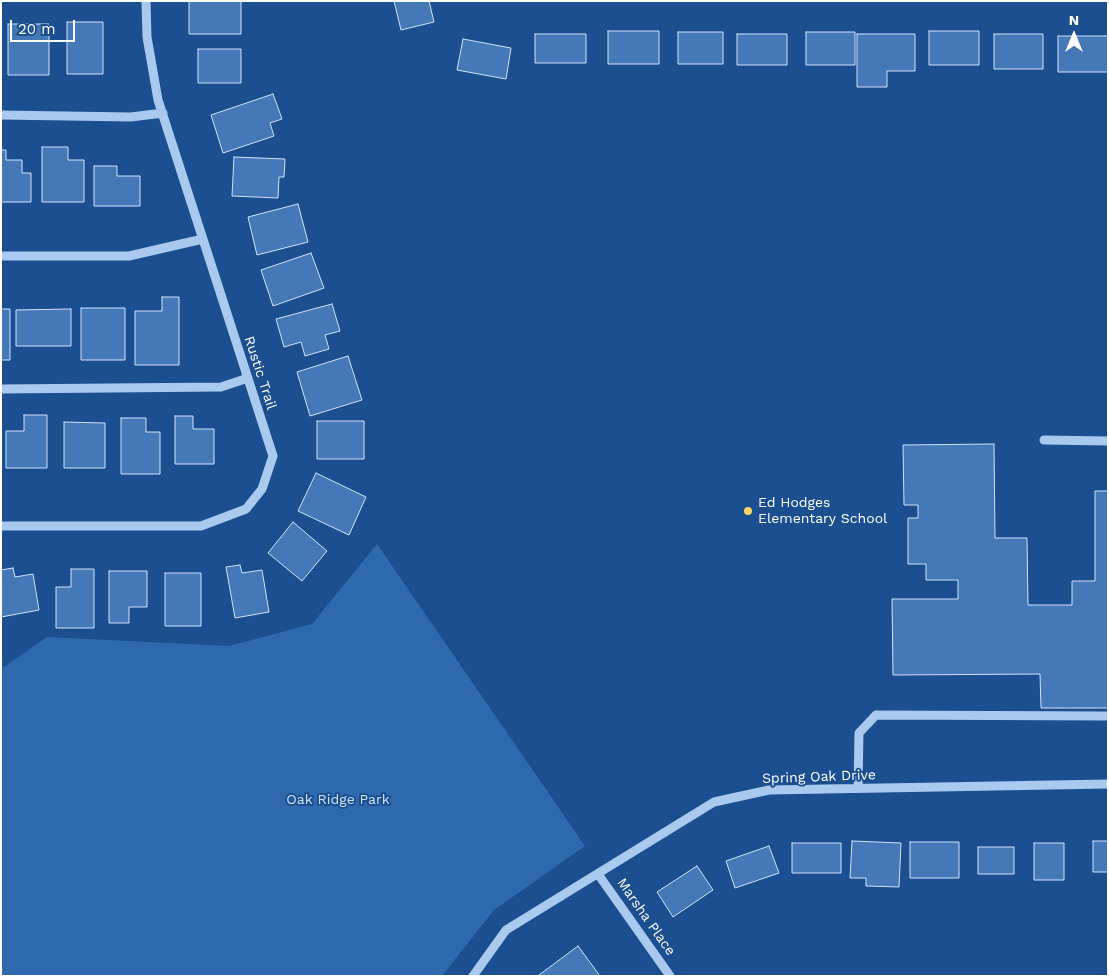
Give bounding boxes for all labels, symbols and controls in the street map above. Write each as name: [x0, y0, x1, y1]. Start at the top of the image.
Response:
scale bar: [12, 10, 78, 42]
north arrow: [1049, 10, 1099, 60]
text: N: [1069, 12, 1079, 28]
text: 20 m: [18, 20, 56, 38]
street label: Rustic Trail: [240, 334, 280, 412]
place label: Ed Hodges Elementary School: [758, 495, 887, 528]
marker: Ed Hodges Elementary School: [742, 505, 754, 517]
street label: Spring Oak Drive: [762, 767, 876, 787]
park label: Oak Ridge Park: [286, 792, 390, 808]
street label: Marsha Place: [613, 875, 679, 959]

